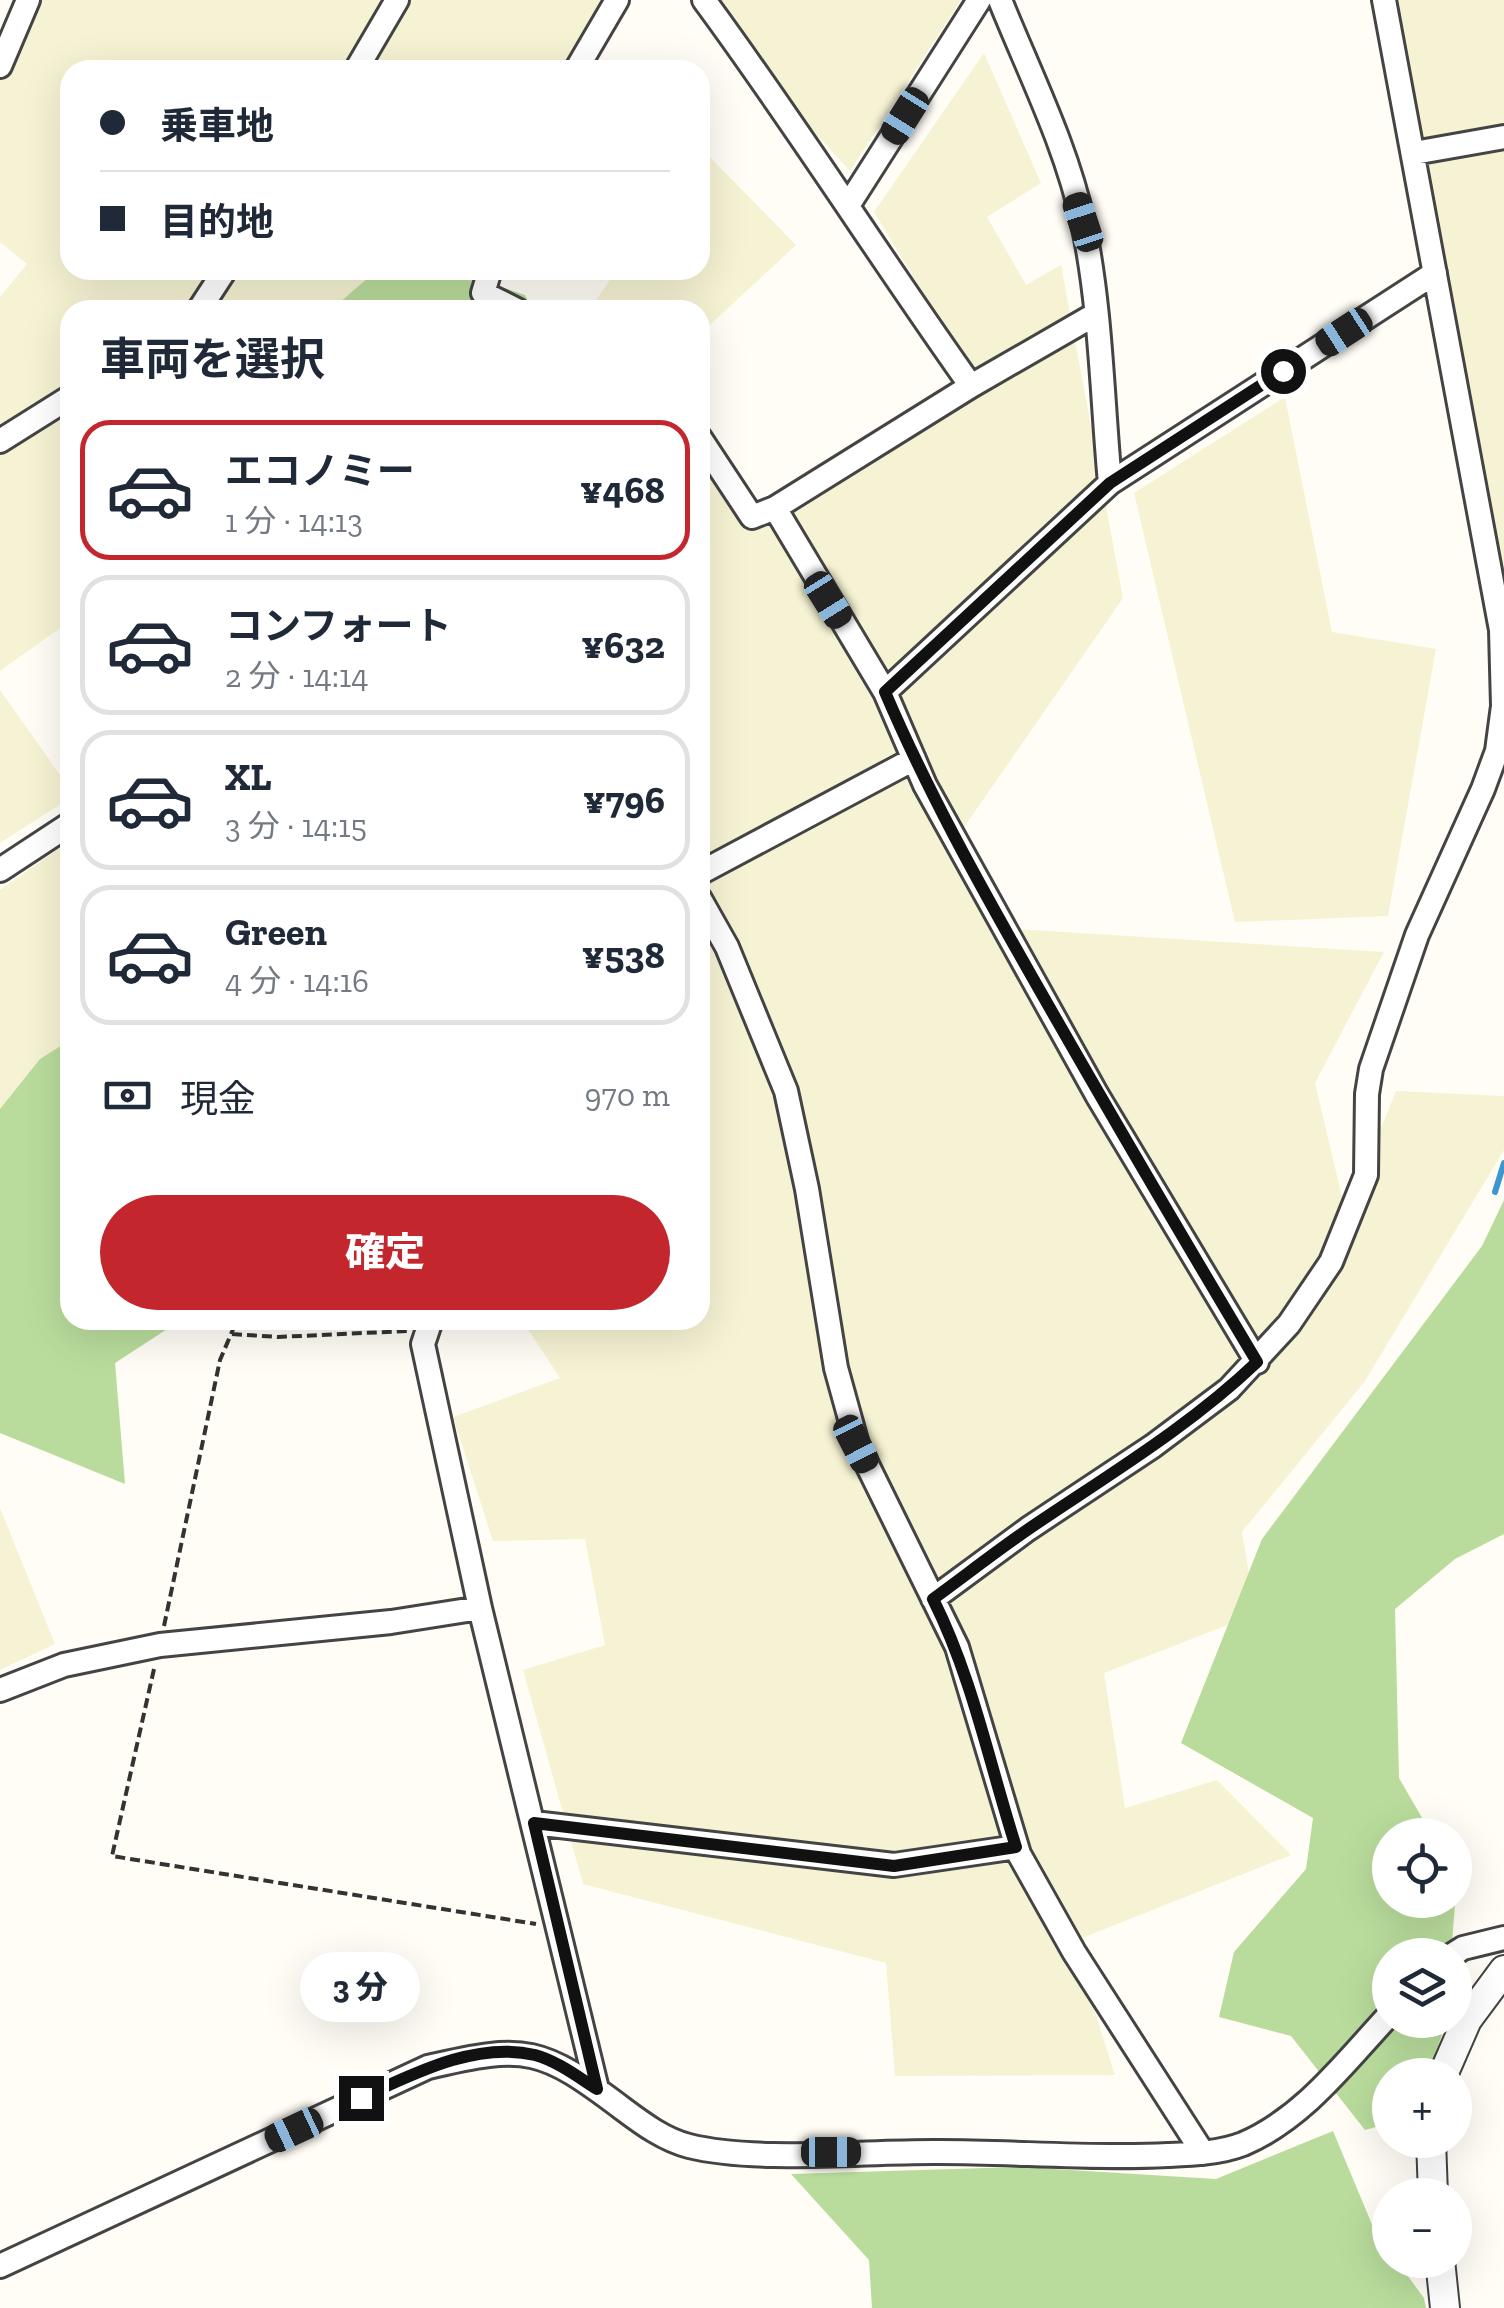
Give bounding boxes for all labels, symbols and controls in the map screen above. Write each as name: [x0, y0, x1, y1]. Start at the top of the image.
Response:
car: [876, 83, 934, 149]
text: 乗車地: [160, 103, 274, 149]
car: [1059, 189, 1107, 255]
text: 目的地: [160, 199, 274, 245]
car: [1311, 303, 1377, 361]
text: 車両を選択: [100, 333, 325, 387]
route start: [1261, 349, 1306, 394]
icon: car: [105, 445, 195, 535]
text: エコノミー: [225, 448, 415, 494]
text: ¥468: [580, 467, 665, 513]
text: 1 分 · 14:13: [225, 502, 363, 540]
car: [799, 567, 857, 633]
icon: car: [105, 600, 195, 690]
text: コンフォート: [225, 603, 452, 649]
text: ¥632: [581, 622, 665, 668]
text: 2 分 · 14:14: [225, 657, 369, 695]
text: XL: [225, 754, 272, 800]
icon: car: [105, 755, 195, 845]
text: ¥796: [583, 777, 665, 823]
text: 3 分 · 14:15: [225, 807, 367, 845]
text: Green: [225, 909, 327, 955]
icon: car: [105, 910, 195, 1000]
text: ¥538: [582, 932, 665, 978]
text: 4 分 · 14:16: [225, 962, 369, 1000]
icon: cash: [100, 1068, 155, 1123]
text: 現金: [180, 1076, 256, 1122]
text: 970 m: [585, 1076, 670, 1114]
button: 確定: [100, 1195, 670, 1310]
car: [829, 1410, 883, 1478]
map controls: [1372, 1818, 1472, 2278]
button: locate: [1372, 1818, 1472, 1918]
button: layers: [1372, 1938, 1472, 2038]
callout: 3 分: [301, 1953, 421, 2023]
text: 3 分: [332, 1968, 388, 2006]
button: +: [1372, 2058, 1472, 2158]
route end: [339, 2076, 384, 2121]
car: [260, 2104, 328, 2156]
car: [801, 2137, 861, 2167]
button: −: [1372, 2178, 1472, 2278]

